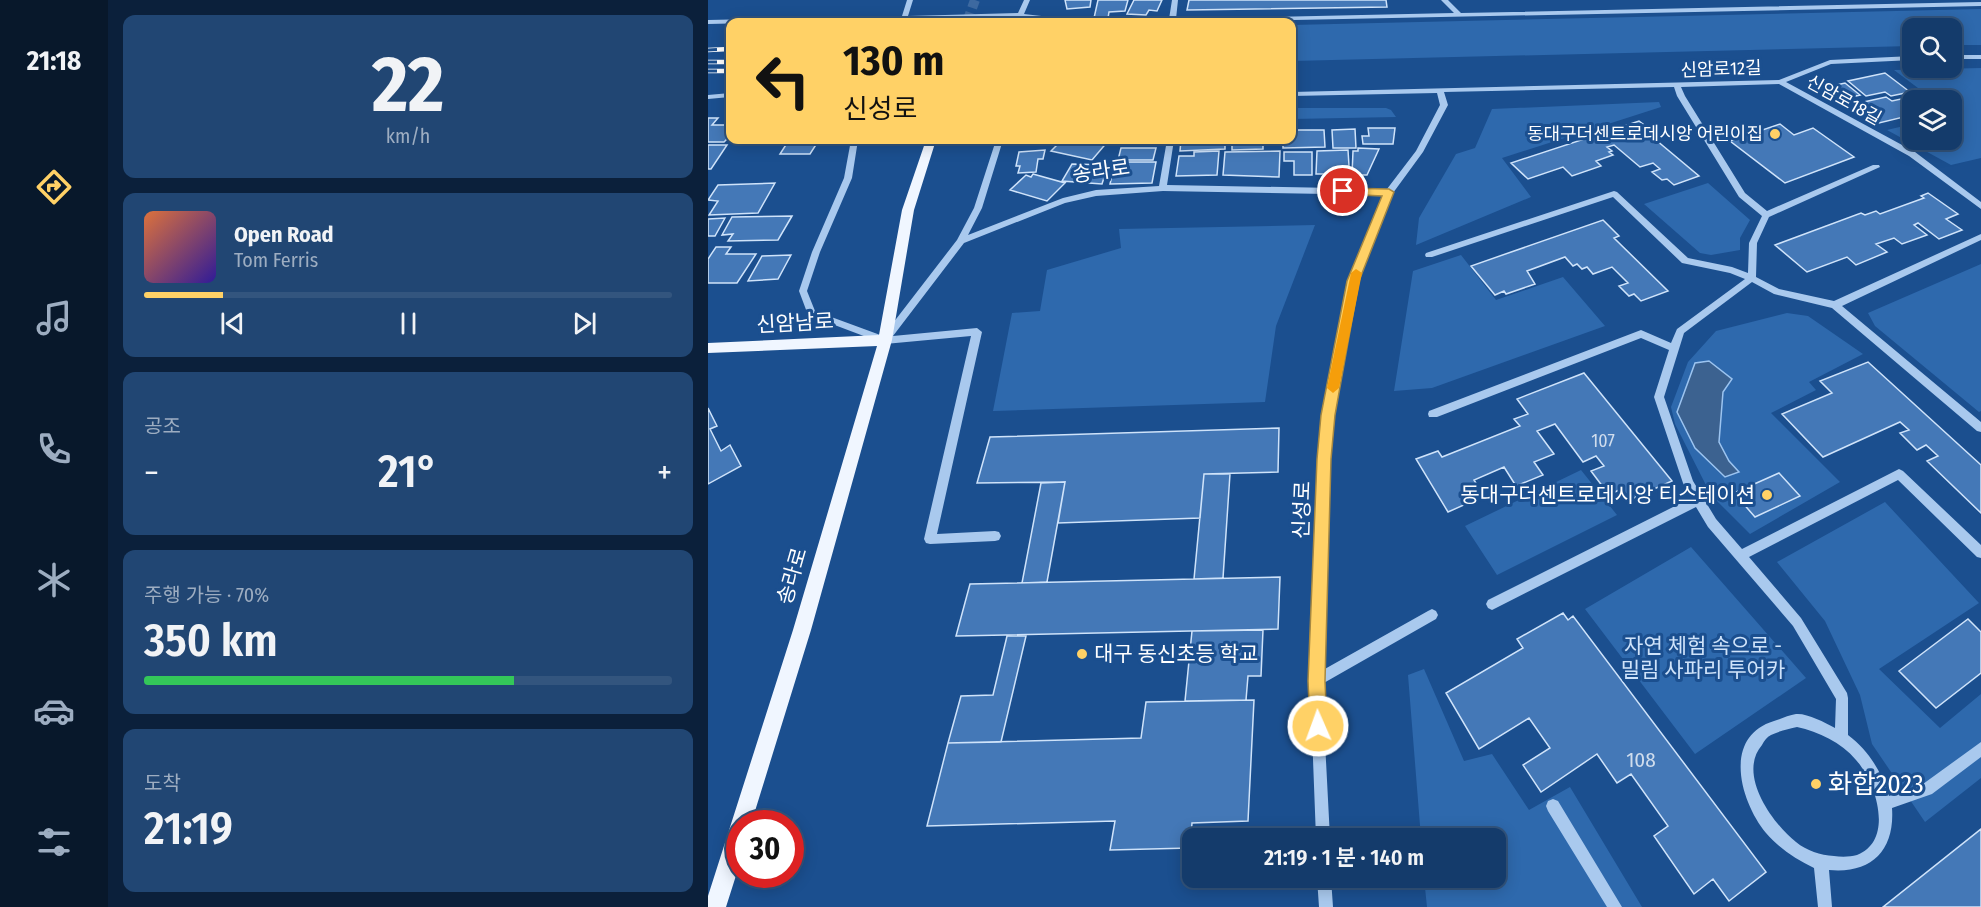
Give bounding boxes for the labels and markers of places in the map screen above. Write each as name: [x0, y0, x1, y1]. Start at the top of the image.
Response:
place label: 동대구더센트로데시앙 어린이집: [1527, 123, 1763, 145]
marker: 동대구더센트로데시앙 어린이집: [1768, 127, 1782, 141]
pin: [1317, 165, 1368, 216]
place label: 동대구더센트로데시앙 티스테이션: [1460, 482, 1755, 508]
marker: 동대구더센트로데시앙 티스테이션: [1760, 488, 1774, 502]
place label: 대구 동신초등 학교: [1094, 641, 1258, 667]
marker: 대구 동신초등 학교: [1075, 647, 1089, 661]
place label: 화합2023: [1828, 769, 1924, 800]
marker: 화합2023: [1809, 777, 1823, 791]

